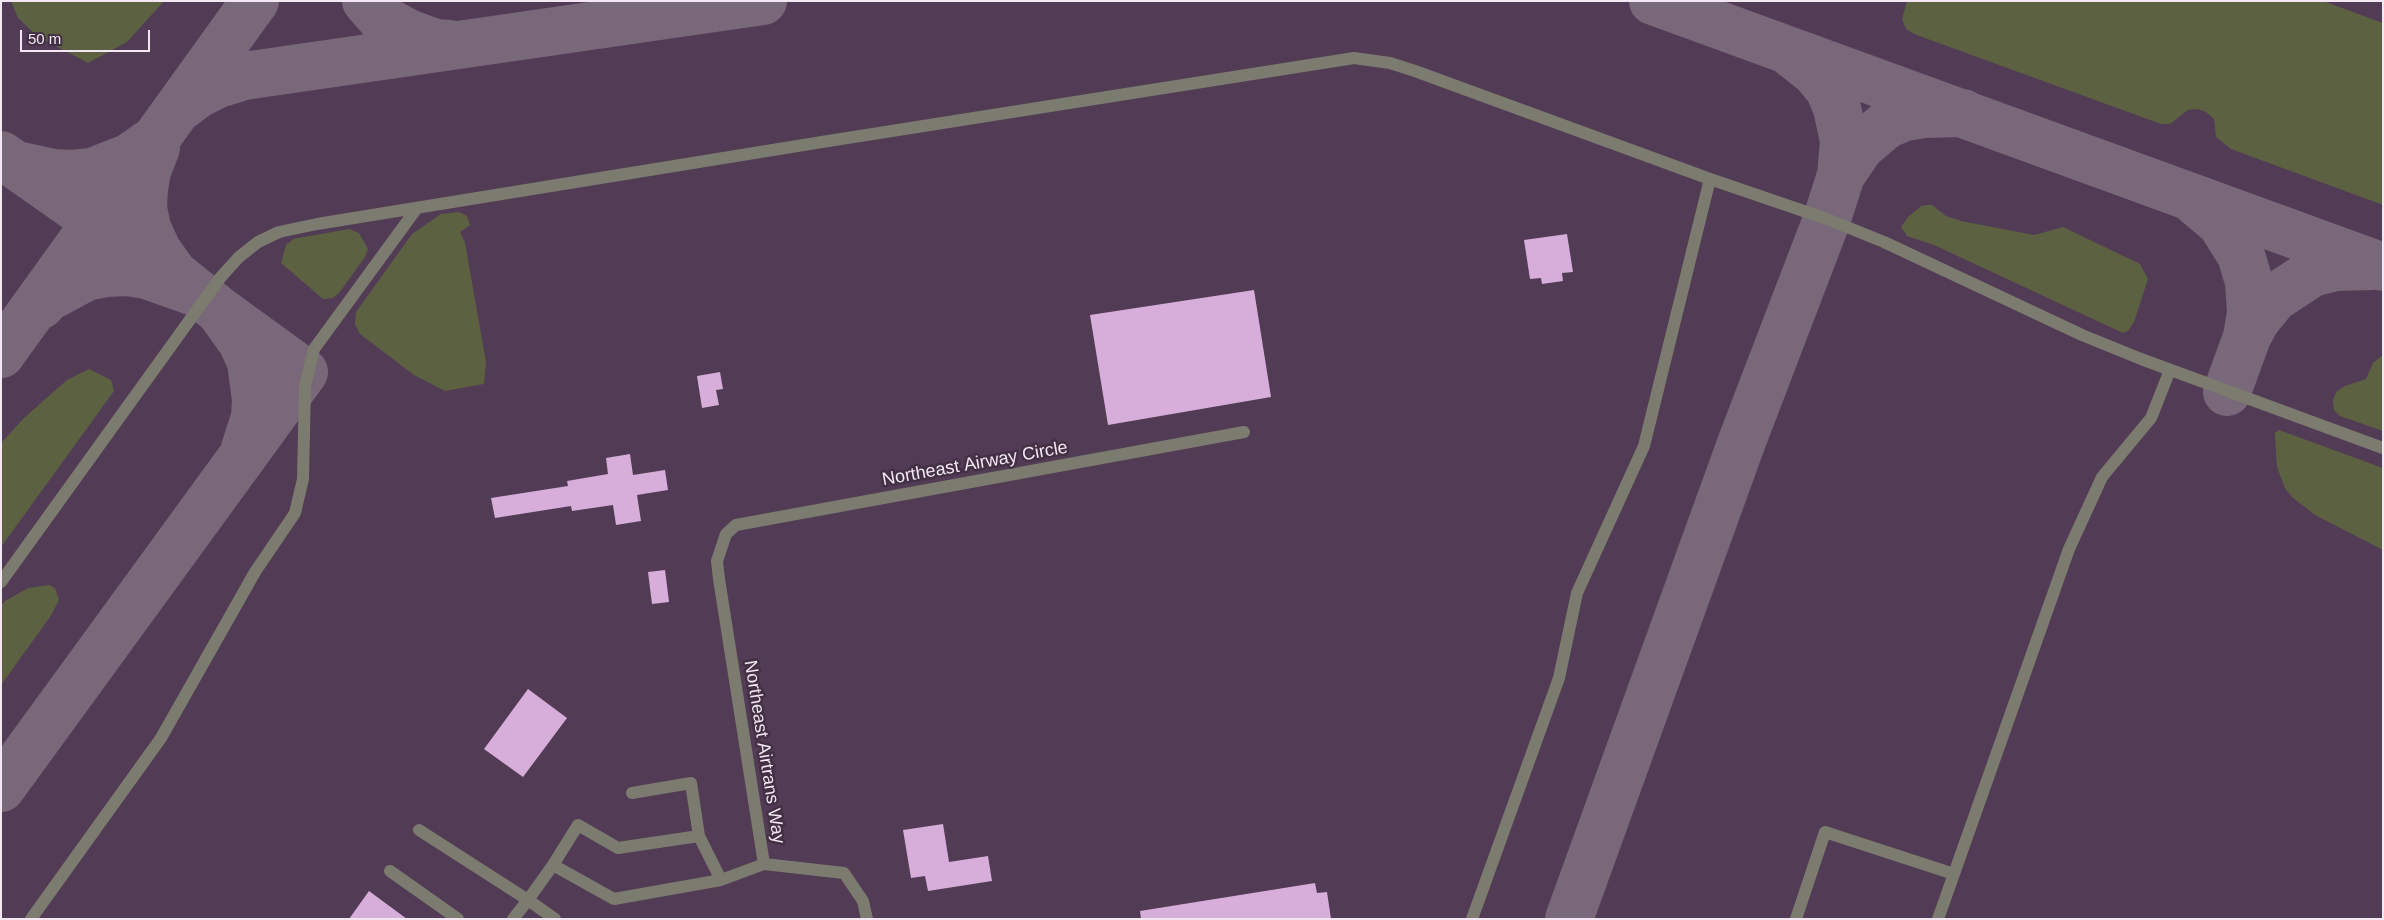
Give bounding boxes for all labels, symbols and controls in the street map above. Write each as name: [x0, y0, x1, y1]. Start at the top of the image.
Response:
scale bar: [22, 20, 152, 52]
text: 50 m: [28, 30, 61, 47]
street label: Northeast Airway Circle: [881, 437, 1069, 491]
street label: Northeast Airtrans Way: [739, 659, 789, 845]

